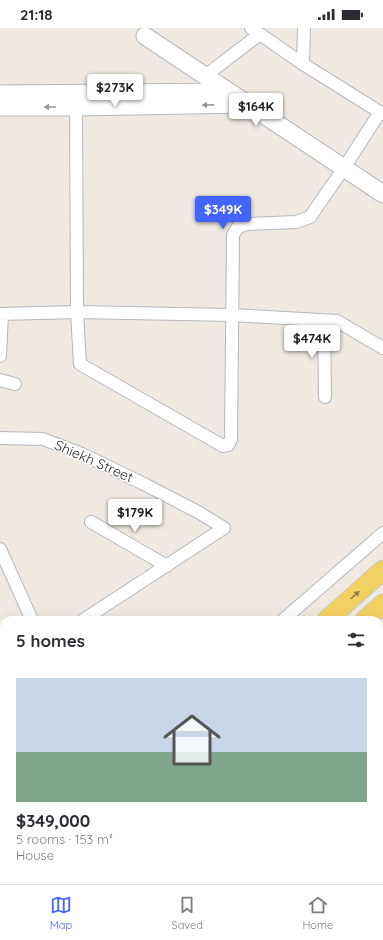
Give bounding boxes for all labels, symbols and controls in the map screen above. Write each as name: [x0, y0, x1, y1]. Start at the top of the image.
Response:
text: 21:18: [20, 5, 53, 24]
pin: $273K: [87, 74, 143, 108]
text: $273K: [96, 79, 134, 95]
pin: $164K: [228, 93, 284, 127]
text: $164K: [238, 98, 274, 114]
one-way arrow: [202, 101, 214, 108]
one-way arrow: [43, 104, 56, 110]
pin: $349K: [195, 196, 251, 230]
text: $349K: [204, 201, 242, 217]
pin: $474K: [284, 325, 340, 359]
text: $474K: [293, 330, 331, 346]
street label: Shiekh Street: [52, 436, 136, 486]
pin: $179K: [107, 499, 163, 533]
text: $179K: [117, 504, 153, 520]
one-way arrow: [350, 590, 360, 599]
icon: filters: [345, 629, 367, 651]
text: 5 homes: [16, 630, 85, 651]
icon: home: [156, 704, 228, 776]
text: $349,000: [16, 810, 90, 831]
text: 5 rooms · 153 m²: [16, 831, 113, 847]
text: House: [16, 847, 54, 863]
tab: Map: [50, 894, 72, 932]
tab: Saved: [172, 894, 203, 932]
tab: Home: [302, 894, 333, 932]

